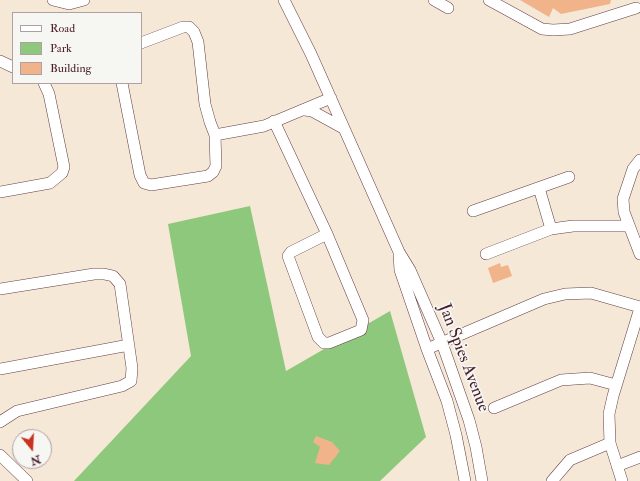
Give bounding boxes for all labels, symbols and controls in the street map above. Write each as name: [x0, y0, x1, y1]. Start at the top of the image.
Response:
legend: [12, 12, 142, 84]
text: Road: [50, 21, 75, 36]
text: Park: [50, 41, 72, 56]
text: Building: [50, 61, 91, 76]
street label: Jan Spies Avenue: [433, 301, 493, 415]
north arrow: [12, 429, 52, 469]
text: N: [29, 452, 42, 468]

